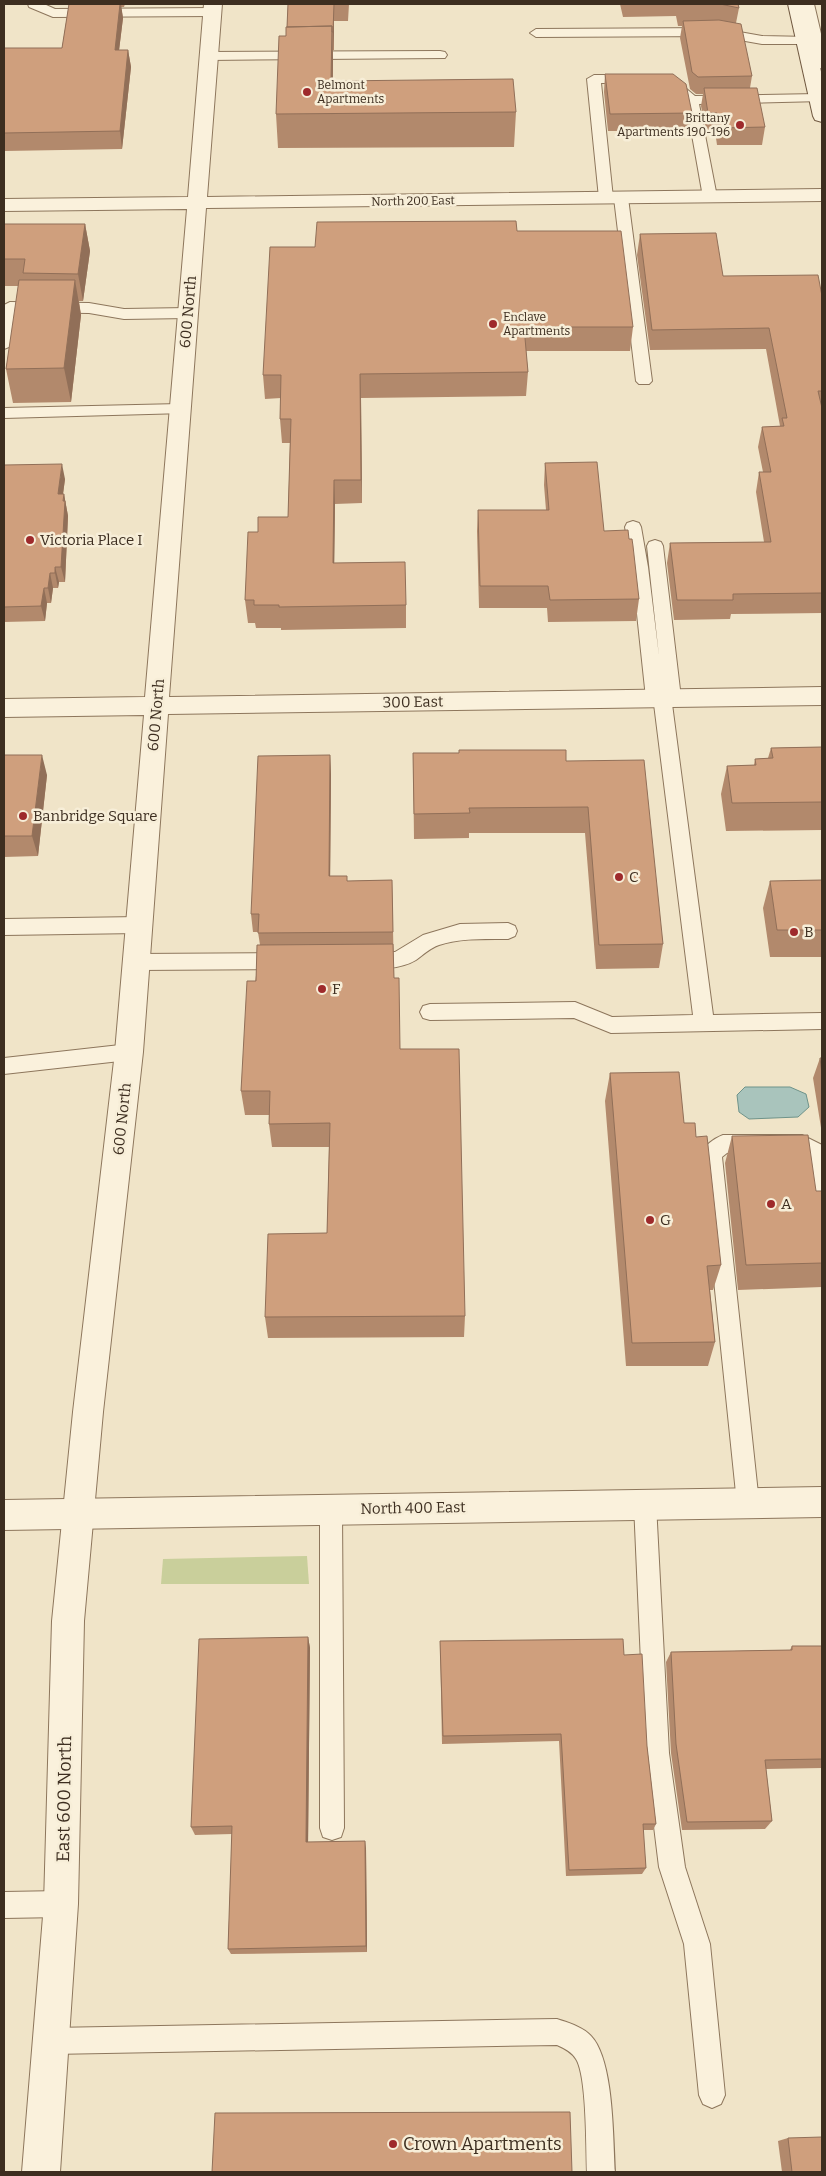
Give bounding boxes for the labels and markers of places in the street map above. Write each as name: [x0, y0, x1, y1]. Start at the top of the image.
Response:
place label: Belmont Apartments: [317, 78, 384, 106]
marker: Belmont Apartments: [301, 86, 313, 98]
place label: Brittany Apartments 190-196: [617, 111, 731, 139]
marker: Brittany Apartments 190-196: [734, 119, 746, 131]
place label: Enclave Apartments: [503, 310, 570, 338]
marker: Enclave Apartments: [487, 318, 499, 330]
place label: Victoria Place I: [40, 531, 142, 549]
marker: Victoria Place I: [24, 534, 36, 546]
place label: Banbridge Square: [33, 807, 157, 825]
marker: Banbridge Square: [17, 810, 29, 822]
place label: C: [629, 868, 639, 886]
marker: C: [613, 871, 625, 883]
place label: B: [804, 923, 814, 941]
marker: B: [788, 926, 800, 938]
place label: F: [332, 980, 341, 998]
marker: F: [316, 983, 328, 995]
place label: A: [781, 1195, 792, 1213]
marker: A: [765, 1198, 777, 1210]
place label: G: [660, 1211, 671, 1229]
marker: G: [644, 1214, 656, 1226]
place label: Crown Apartments: [403, 2133, 562, 2155]
marker: Crown Apartments: [387, 2138, 399, 2150]

